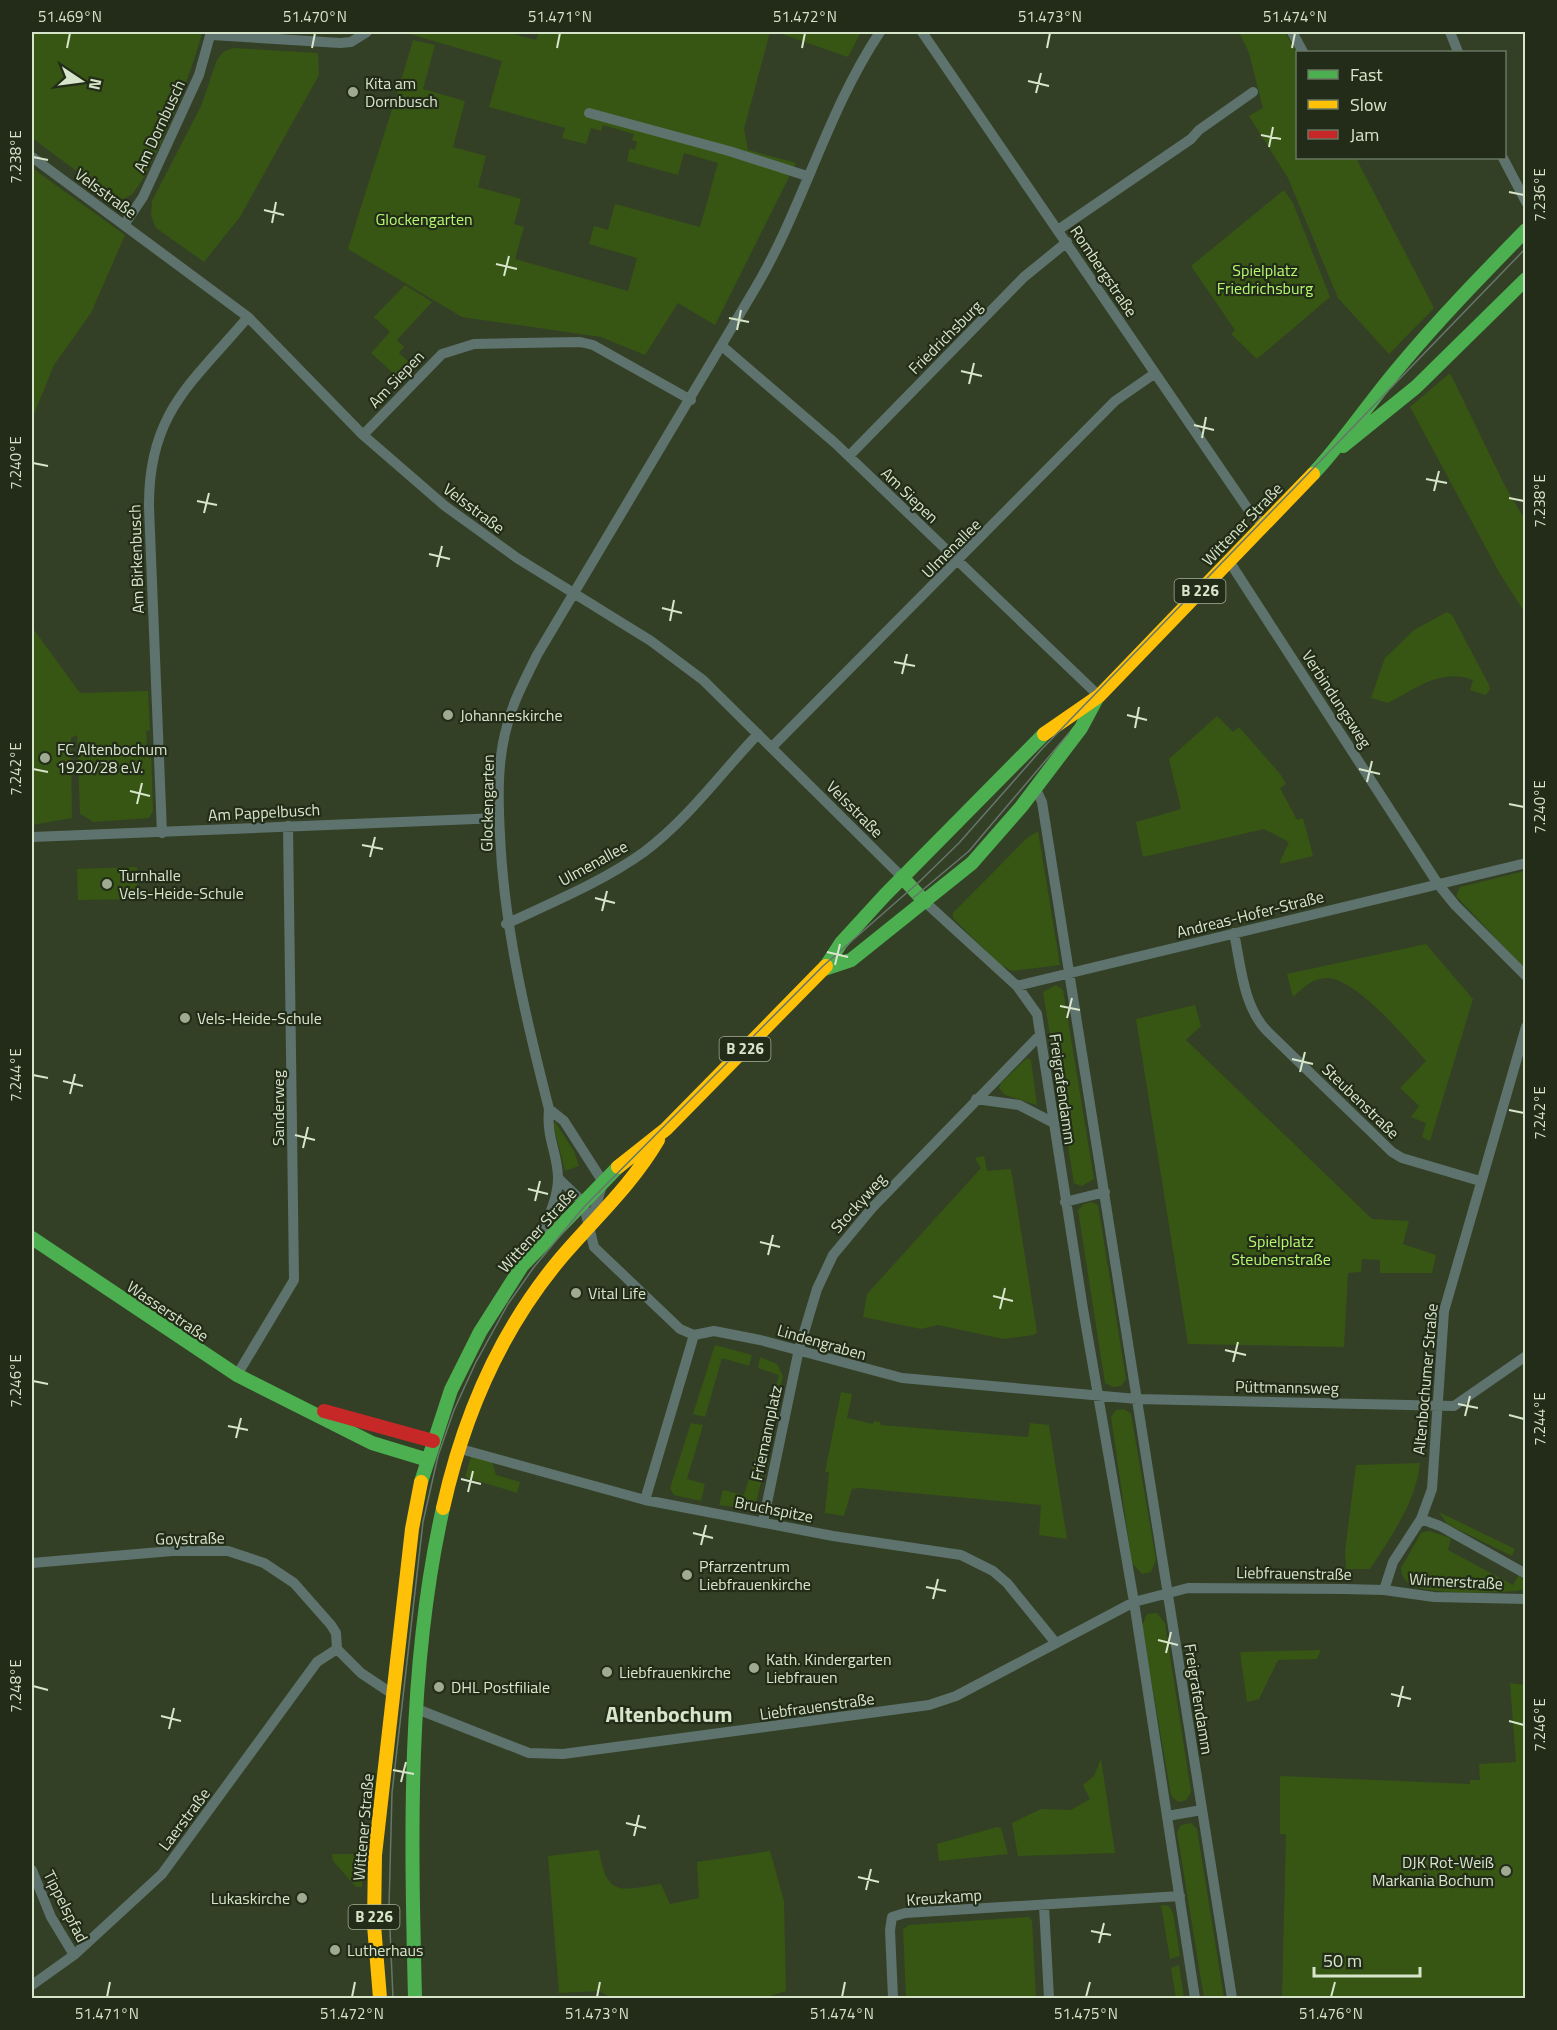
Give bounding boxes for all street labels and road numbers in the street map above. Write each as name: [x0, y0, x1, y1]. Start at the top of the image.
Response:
street label: Am Dornbusch: [127, 76, 191, 176]
street label: Velsstraße: [70, 162, 142, 224]
street label: Rombergstraße: [1065, 221, 1143, 321]
street label: Friedrichsburg: [902, 294, 988, 380]
street label: Am Siepen: [362, 345, 430, 413]
street label: Am Siepen: [876, 461, 944, 529]
street label: Velsstraße: [438, 477, 510, 539]
street label: Wittener Straße: [1196, 477, 1288, 571]
street label: Am Birkenbusch: [122, 504, 150, 614]
street label: Ulmenallee: [916, 513, 986, 583]
road number: B 226: [1174, 579, 1226, 603]
street label: Verbindungsweg: [1296, 645, 1378, 753]
street label: Glockengarten: [474, 754, 500, 852]
street label: Velsstraße: [821, 775, 889, 843]
street label: Am Pappelbusch: [207, 797, 321, 827]
street label: Ulmenallee: [554, 834, 632, 892]
street label: Andreas-Hofer-Straße: [1174, 884, 1326, 944]
street label: Freigrafendamm: [1043, 1032, 1083, 1146]
road number: B 226: [720, 1037, 771, 1061]
street label: Steubenstraße: [1317, 1058, 1405, 1144]
street label: Sanderweg: [266, 1070, 290, 1146]
street label: Stockyweg: [825, 1168, 891, 1238]
street label: Wittener Straße: [492, 1182, 582, 1278]
street label: Wasserstraße: [122, 1275, 214, 1347]
street label: Altenbochumer Straße: [1406, 1302, 1444, 1456]
street label: Lindengraben: [775, 1318, 869, 1366]
street label: Püttmannsweg: [1235, 1374, 1339, 1400]
street label: Friemannplatz: [744, 1383, 788, 1483]
street label: Bruchspitze: [733, 1490, 815, 1528]
street label: Goystraße: [155, 1525, 225, 1551]
street label: Liebfrauenstraße: [1236, 1560, 1352, 1586]
street label: Wirmerstraße: [1408, 1567, 1504, 1595]
street label: Freigrafendamm: [1178, 1642, 1220, 1756]
street label: Liebfrauenstraße: [758, 1686, 876, 1726]
street label: Wittener Straße: [346, 1772, 380, 1882]
street label: Laerstraße: [152, 1783, 216, 1855]
street label: Tippelspfad: [38, 1866, 94, 1946]
street label: Kreuzkamp: [905, 1882, 983, 1912]
road number: B 226: [348, 1905, 400, 1929]

